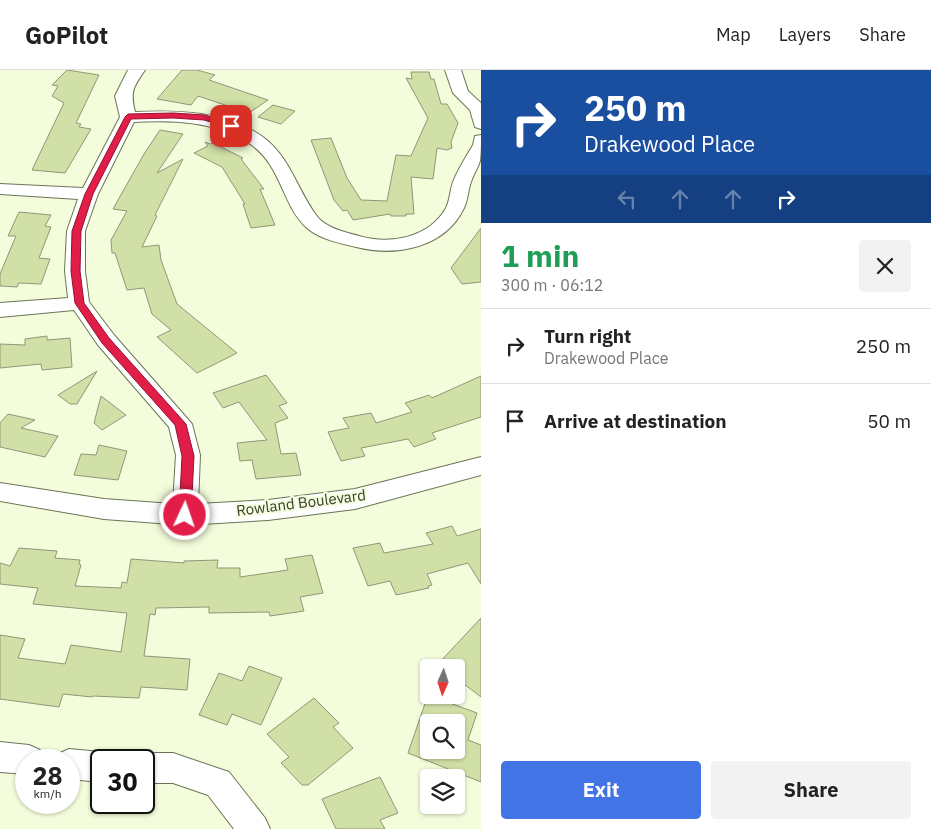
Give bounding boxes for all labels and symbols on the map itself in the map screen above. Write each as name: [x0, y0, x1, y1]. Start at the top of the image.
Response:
pin: [210, 105, 252, 147]
street label: Rowland Boulevard: [235, 485, 367, 520]
position arrow: [158, 488, 210, 540]
north arrow: [420, 659, 465, 704]
speed limit sign: 30: [90, 749, 155, 814]

